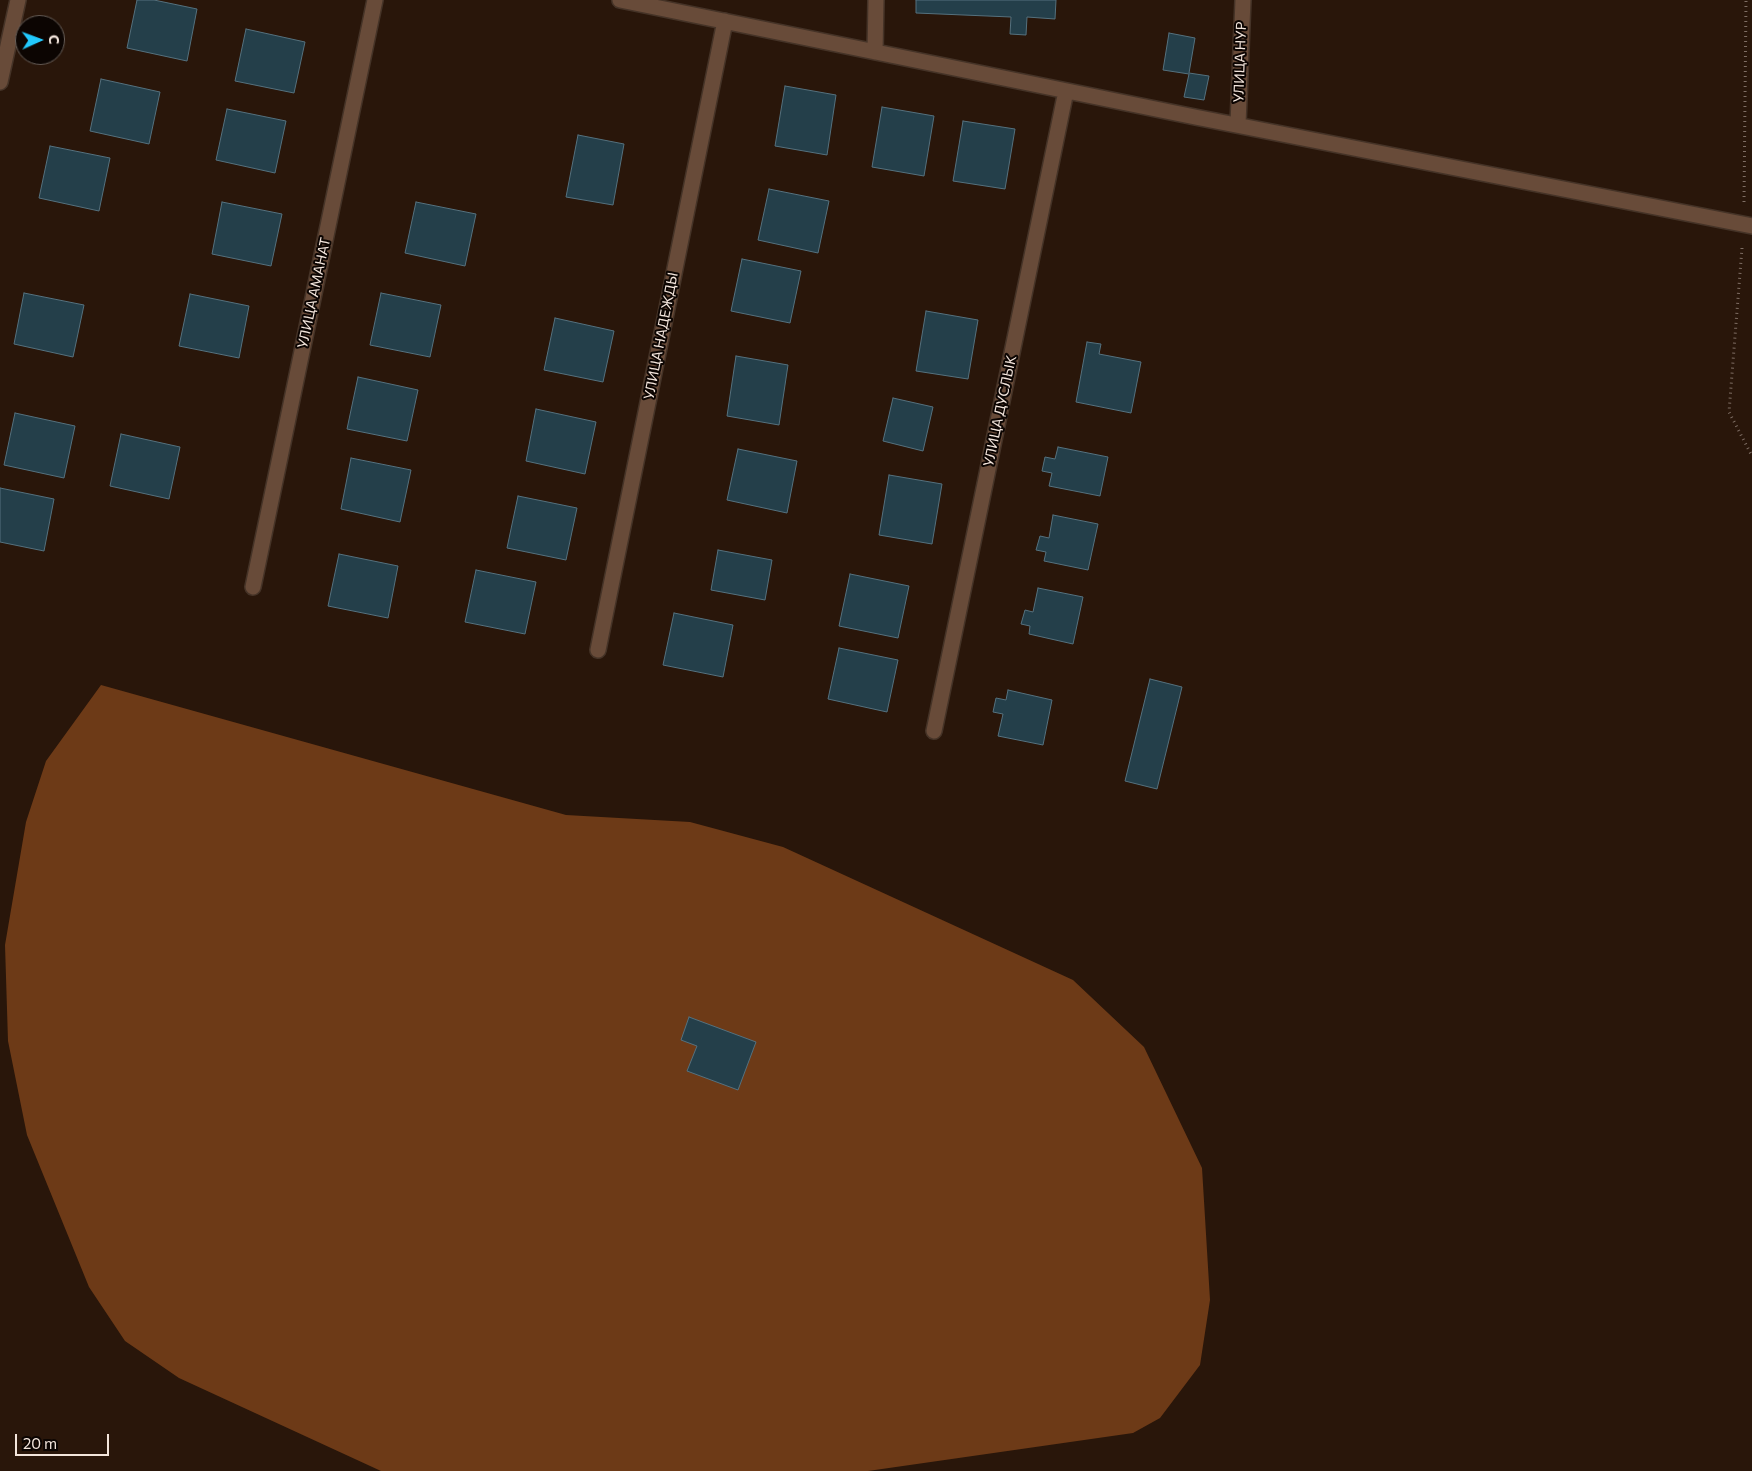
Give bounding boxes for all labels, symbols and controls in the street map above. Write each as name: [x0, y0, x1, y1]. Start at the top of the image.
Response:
north arrow: [15, 15, 65, 65]
street label: УЛИЦА НУР: [1230, 21, 1250, 103]
text: С: [46, 34, 63, 45]
street label: УЛИЦА АМАНАТ: [294, 236, 334, 350]
street label: УЛИЦА НАДЕЖДЫ: [640, 271, 682, 401]
street label: УЛИЦА ДУСЛЫК: [980, 354, 1020, 468]
scale bar: [18, 1424, 111, 1456]
text: 20 m: [23, 1434, 57, 1452]

